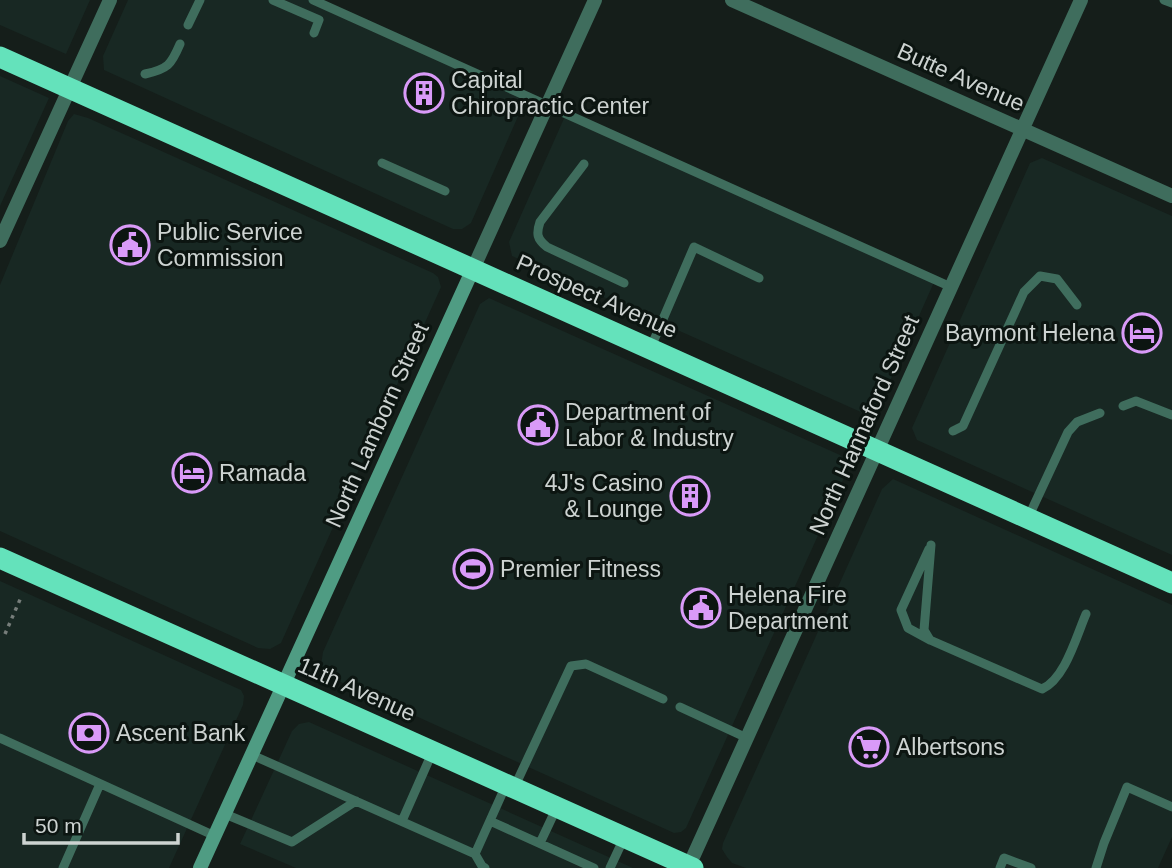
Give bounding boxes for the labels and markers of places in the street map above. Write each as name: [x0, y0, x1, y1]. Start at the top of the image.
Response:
place label: Capital Chiropractic Center: [451, 67, 649, 119]
building icon: Capital Chiropractic Center: [403, 72, 445, 114]
place label: Public Service Commission: [157, 219, 303, 271]
public building icon: Public Service Commission: [109, 224, 151, 266]
hotel icon: Baymont Helena: [1121, 312, 1163, 354]
place label: Baymont Helena: [945, 320, 1115, 346]
place label: Department of Labor & Industry: [565, 399, 734, 451]
public building icon: Department of Labor & Industry: [517, 404, 559, 446]
hotel icon: Ramada: [171, 452, 213, 494]
place label: Ramada: [219, 460, 306, 486]
place label: 4J's Casino & Lounge: [545, 470, 663, 522]
building icon: 4J's Casino & Lounge: [669, 475, 711, 517]
sports icon: Premier Fitness: [452, 548, 494, 590]
place label: Premier Fitness: [500, 556, 661, 582]
place label: Helena Fire Department: [728, 582, 849, 634]
public building icon: Helena Fire Department: [680, 587, 722, 629]
bank icon: Ascent Bank: [68, 712, 110, 754]
place label: Ascent Bank: [116, 720, 246, 746]
supermarket icon: Albertsons: [848, 726, 890, 768]
place label: Albertsons: [896, 734, 1005, 760]

